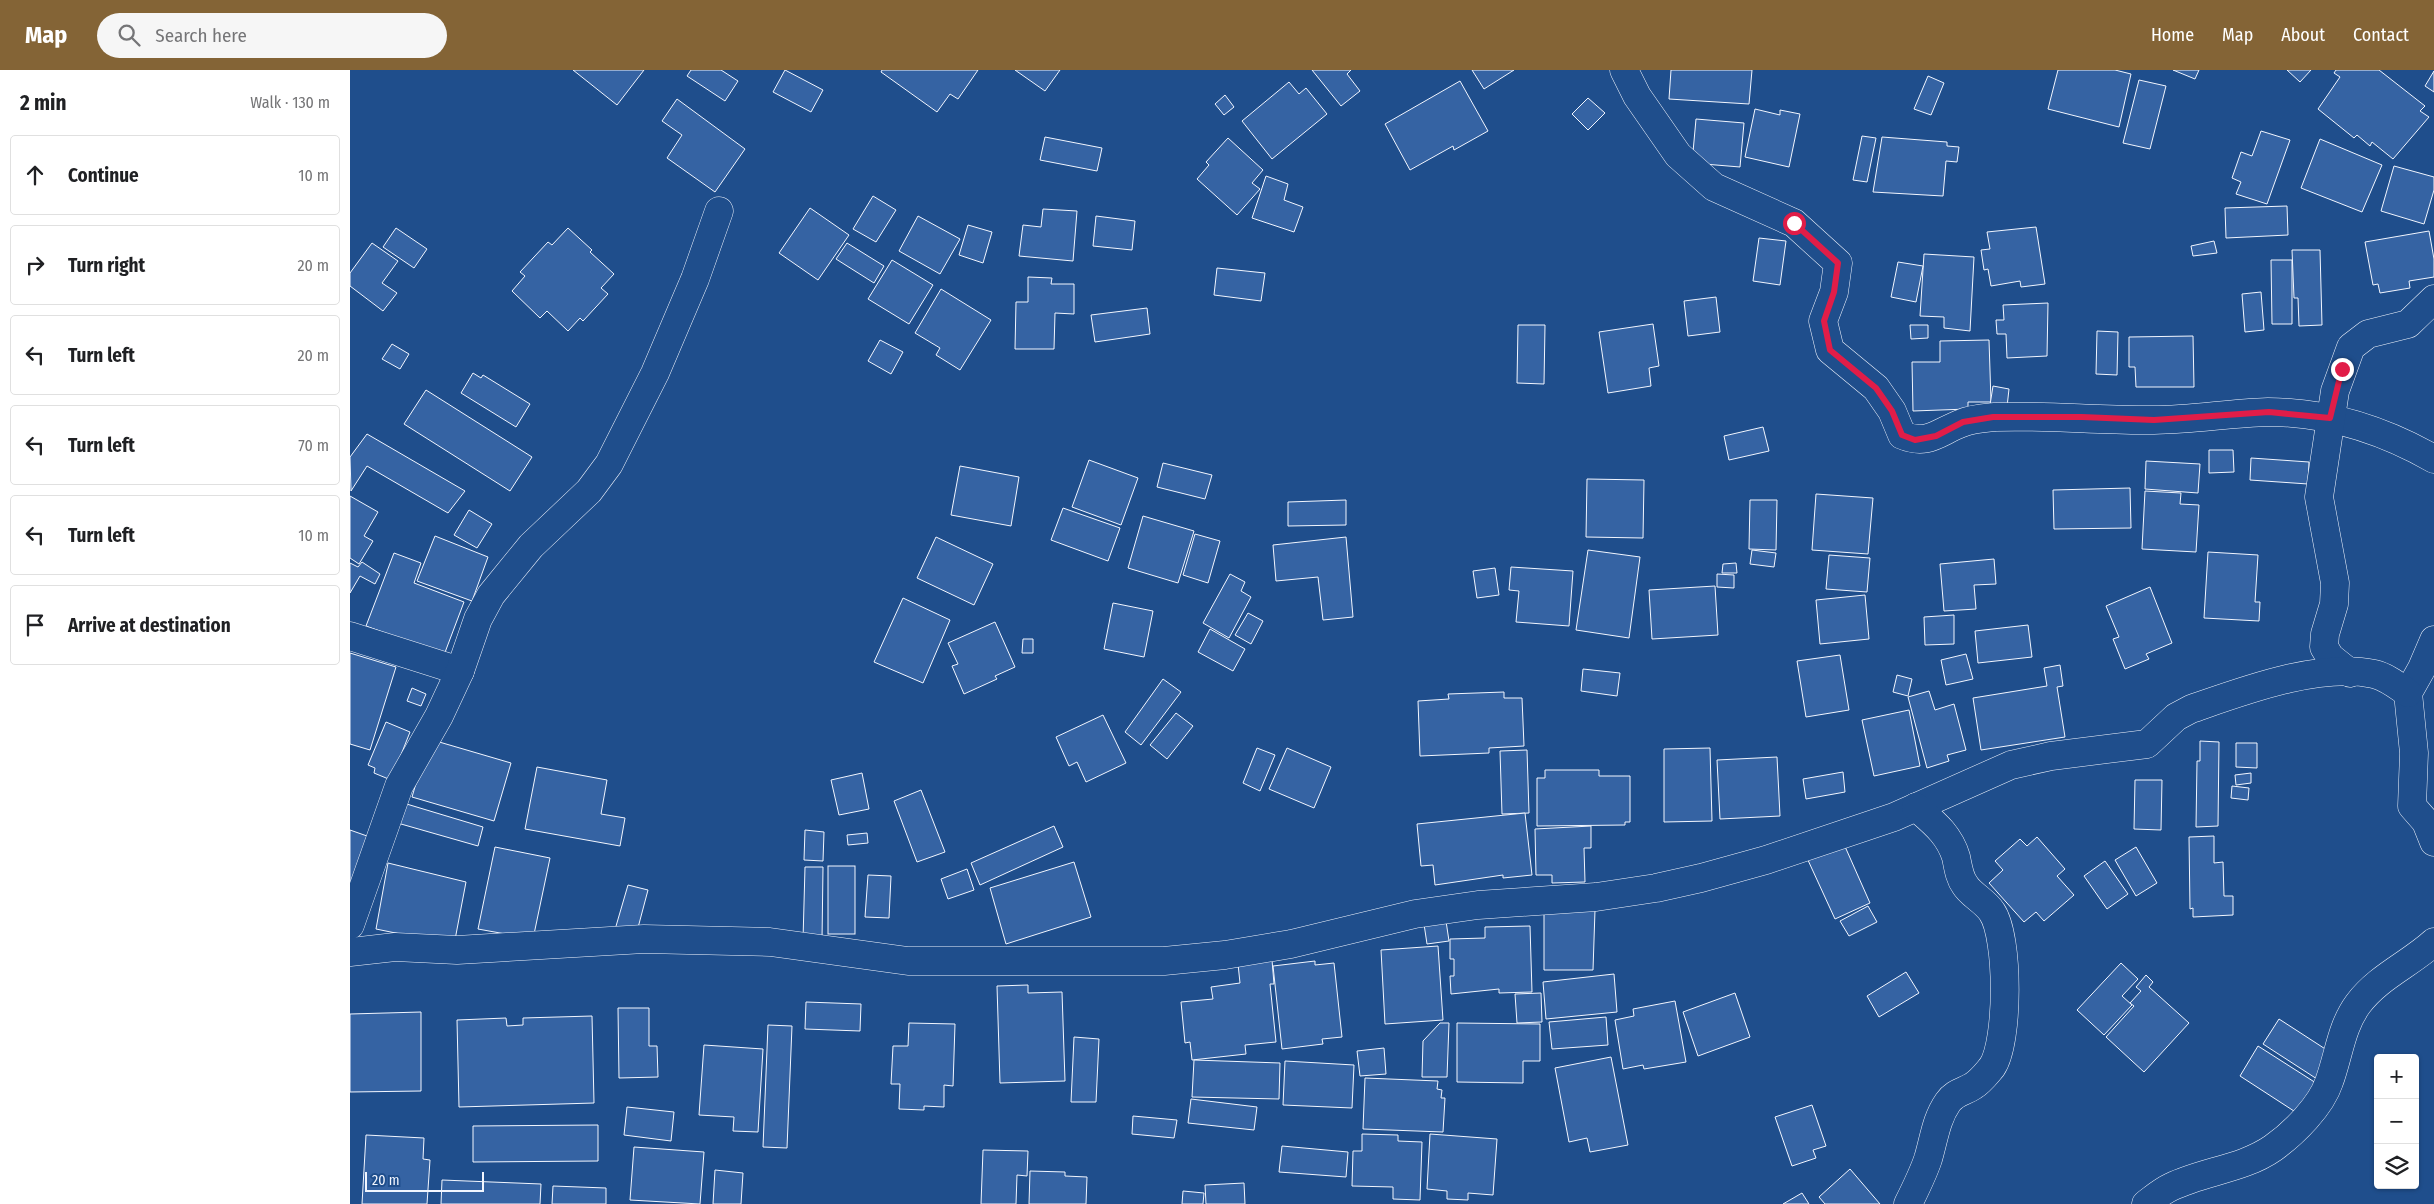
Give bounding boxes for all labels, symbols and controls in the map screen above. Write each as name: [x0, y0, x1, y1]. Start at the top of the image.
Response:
search box: [97, 13, 447, 58]
text: Map: [25, 21, 67, 49]
icon: search: [115, 21, 143, 49]
text: Search here: [155, 24, 247, 47]
text: Home: [2151, 24, 2194, 46]
text: Map: [2222, 24, 2253, 46]
text: About: [2281, 24, 2325, 46]
text: Contact: [2353, 24, 2409, 46]
text: 2 min: [20, 90, 67, 116]
text: Walk · 130 m: [250, 93, 330, 112]
icon: ahead: [21, 161, 49, 189]
text: Continue: [68, 164, 139, 187]
text: 10 m: [298, 166, 329, 185]
route start: [1783, 212, 1806, 235]
icon: right: [21, 251, 49, 279]
text: Turn right: [68, 254, 145, 277]
text: 20 m: [298, 256, 329, 275]
icon: left: [21, 341, 49, 369]
text: Turn left: [68, 344, 135, 367]
text: 20 m: [298, 346, 329, 365]
route end: [2331, 358, 2354, 381]
icon: left: [21, 431, 49, 459]
text: Turn left: [68, 434, 135, 457]
text: 70 m: [298, 436, 329, 455]
icon: left: [21, 521, 49, 549]
text: Turn left: [68, 524, 135, 547]
text: 10 m: [298, 526, 329, 545]
icon: arrive: [21, 611, 49, 639]
text: Arrive at destination: [68, 614, 231, 637]
map controls: [2374, 1054, 2419, 1189]
button: +: [2374, 1054, 2419, 1099]
button: −: [2374, 1099, 2419, 1144]
button: layers: [2374, 1144, 2419, 1189]
scale bar: [365, 1169, 484, 1192]
text: 20 m: [372, 1172, 400, 1189]

